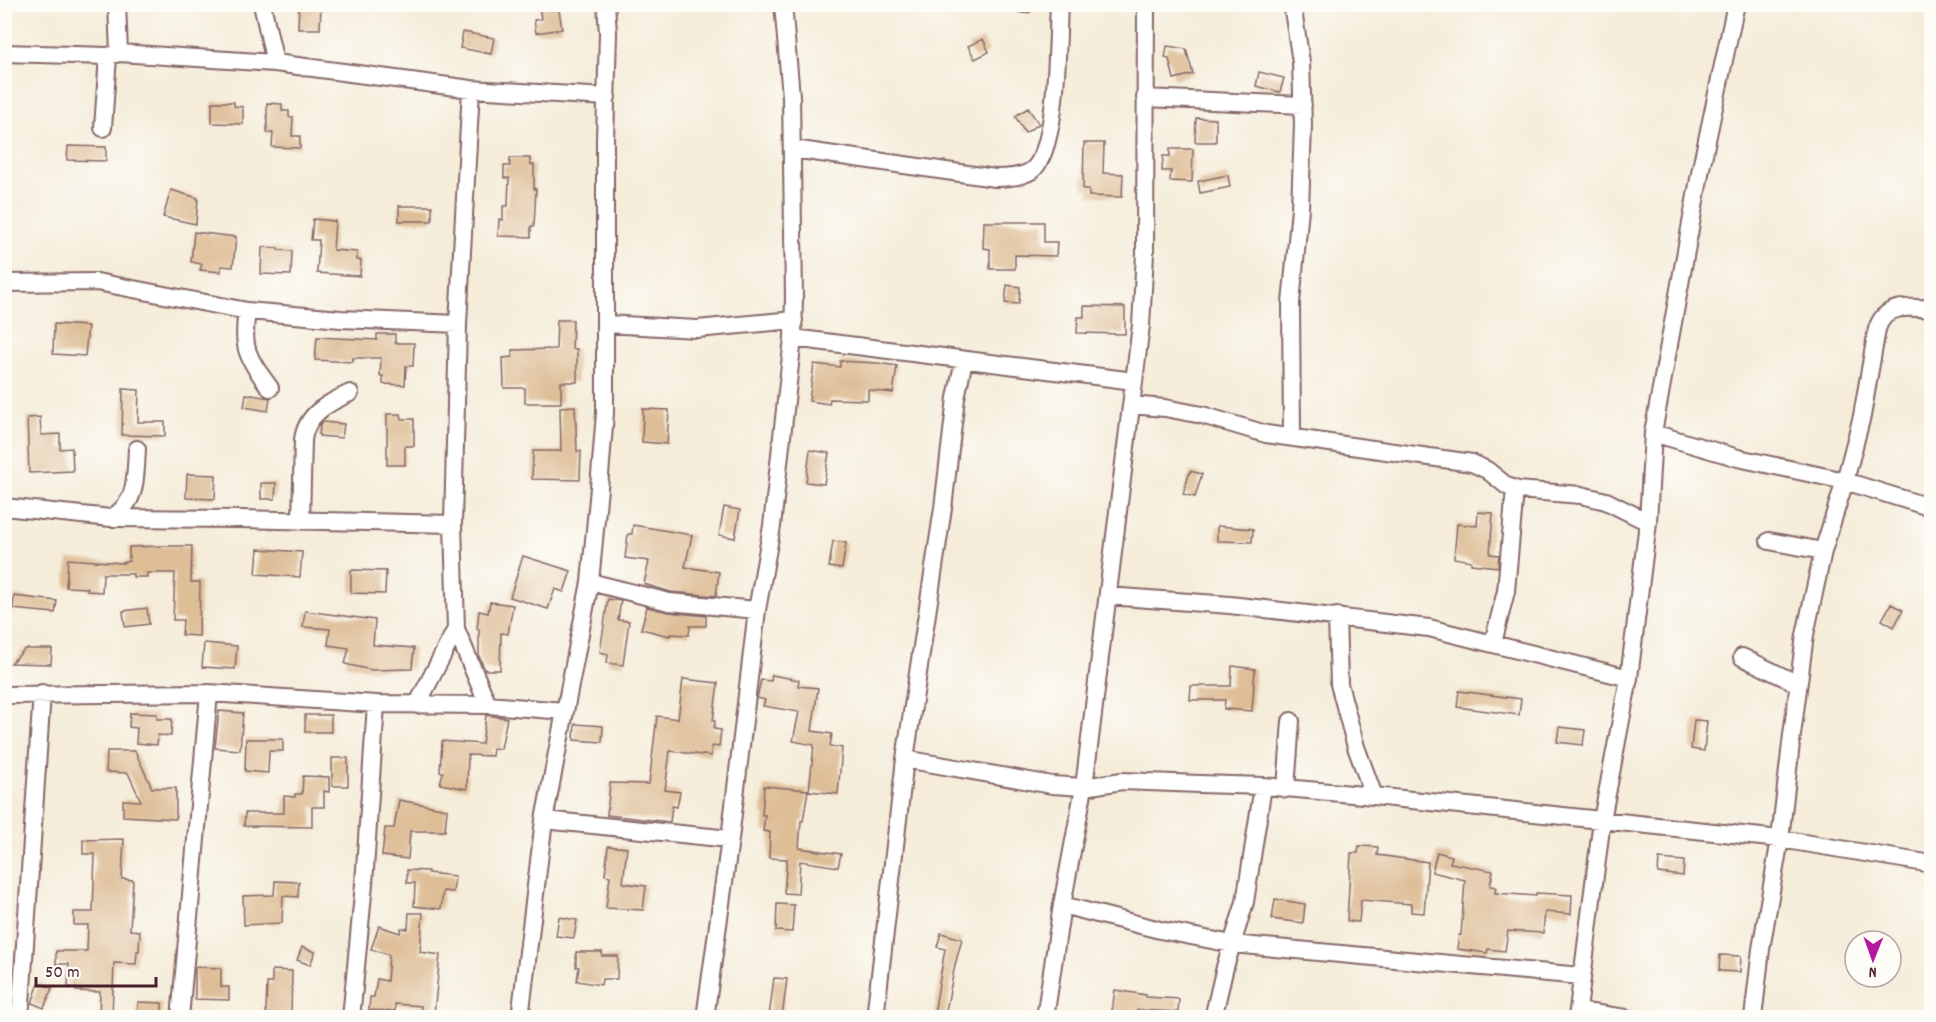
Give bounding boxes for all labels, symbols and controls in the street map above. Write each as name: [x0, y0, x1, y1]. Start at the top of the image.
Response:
north arrow: [1843, 929, 1903, 989]
scale bar: [36, 950, 156, 988]
text: N: [1869, 960, 1877, 983]
text: 50 m: [45, 961, 80, 986]

